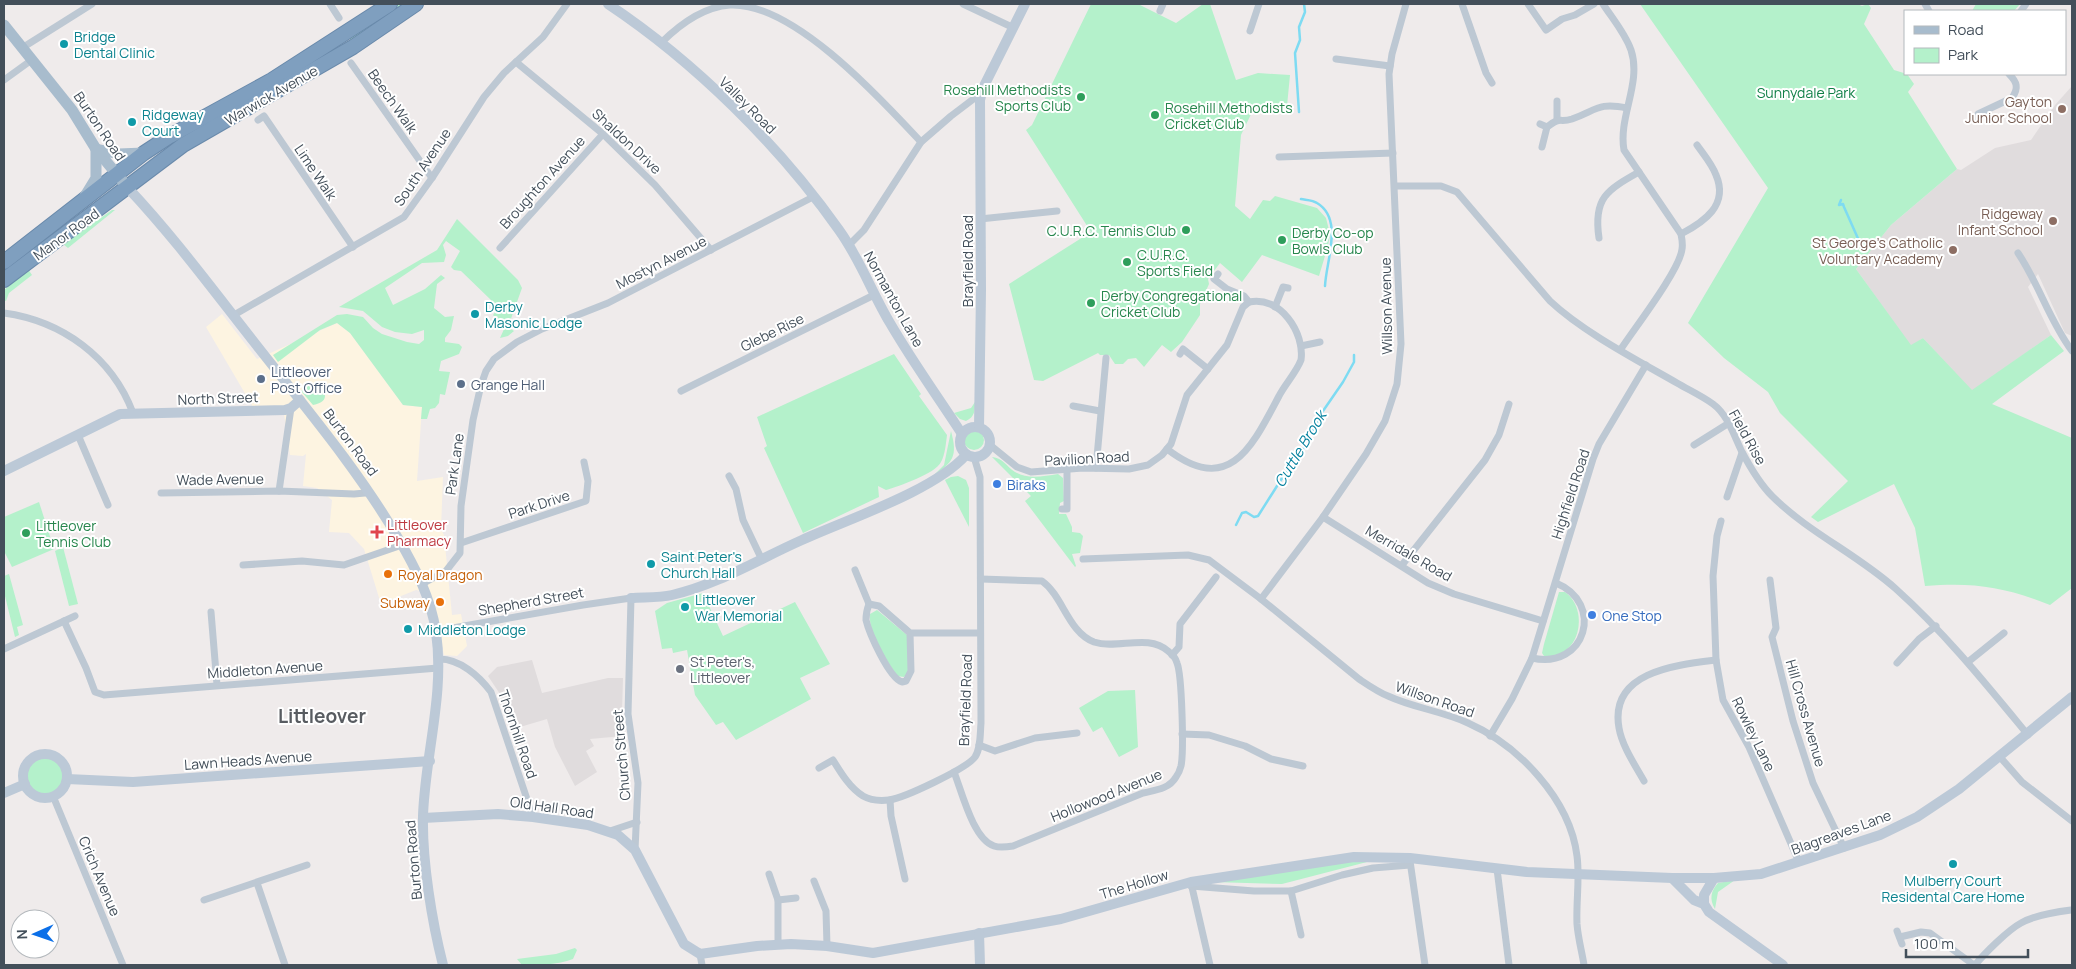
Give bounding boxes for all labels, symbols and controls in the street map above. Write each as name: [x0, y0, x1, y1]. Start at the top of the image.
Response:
legend: [1904, 10, 2066, 75]
text: Road: [1948, 19, 1984, 40]
place label: Bridge Dental Clinic: [74, 27, 155, 62]
marker: Bridge Dental Clinic: [58, 38, 70, 50]
text: Park: [1948, 44, 1978, 65]
street label: Warwick Avenue: [221, 61, 321, 129]
street label: Beech Walk: [364, 65, 423, 138]
street label: Valley Road: [715, 72, 781, 138]
place label: Rosehill Methodists Sports Club: [943, 80, 1071, 115]
park label: Sunnydale Park: [1757, 83, 1856, 102]
street label: Burton Road: [70, 88, 130, 164]
marker: Rosehill Methodists Sports Club: [1075, 91, 1087, 103]
place label: Gayton Junior School: [1965, 92, 2052, 127]
place label: Rosehill Methodists Cricket Club: [1165, 98, 1293, 133]
marker: Gayton Junior School: [2056, 103, 2068, 115]
street label: Shaldon Drive: [588, 104, 666, 178]
place label: Ridgeway Court: [142, 105, 204, 140]
marker: Rosehill Methodists Cricket Club: [1149, 109, 1161, 121]
marker: Ridgeway Court: [126, 116, 138, 128]
street label: South Avenue: [389, 124, 455, 210]
street label: Broughton Avenue: [495, 131, 589, 233]
street label: Lime Walk: [290, 140, 342, 205]
street label: Manor Road: [29, 204, 103, 264]
place label: Ridgeway Infant School: [1958, 204, 2044, 239]
street label: Brayfield Road: [958, 215, 977, 307]
marker: Ridgeway Infant School: [2047, 215, 2059, 227]
place label: C.U.R.C. Tennis Club: [1047, 221, 1176, 240]
place label: Derby Co-op Bowls Club: [1292, 223, 1373, 258]
marker: C.U.R.C. Tennis Club: [1180, 224, 1192, 236]
street label: Mostyn Avenue: [613, 231, 709, 293]
place label: St George's Catholic Voluntary Academy: [1812, 233, 1944, 268]
marker: Derby Co-op Bowls Club: [1276, 234, 1288, 246]
marker: St George's Catholic Voluntary Academy: [1947, 244, 1959, 256]
place label: C.U.R.C. Sports Field: [1137, 245, 1213, 280]
street label: Normanton Lane: [860, 248, 928, 350]
marker: C.U.R.C. Sports Field: [1121, 256, 1133, 268]
street label: Willson Avenue: [1376, 257, 1396, 355]
place label: Derby Congregational Cricket Club: [1101, 286, 1242, 321]
place label: Derby Masonic Lodge: [485, 297, 583, 332]
marker: Derby Congregational Cricket Club: [1085, 297, 1097, 309]
marker: Derby Masonic Lodge: [469, 308, 481, 320]
street label: Glebe Rise: [737, 309, 807, 355]
place label: Littleover Post Office: [271, 362, 342, 397]
marker: Littleover Post Office: [255, 373, 267, 385]
place label: Grange Hall: [471, 375, 545, 394]
marker: Grange Hall: [455, 378, 467, 390]
street label: North Street: [177, 387, 259, 409]
street label: Burton Road: [319, 404, 383, 480]
water label: Cuttle Brook: [1269, 405, 1332, 491]
street label: Field Rise: [1725, 406, 1771, 468]
street label: Park Lane: [440, 432, 468, 496]
street label: Pavilion Road: [1044, 446, 1130, 470]
street label: Highfield Road: [1546, 447, 1594, 541]
street label: Wade Avenue: [176, 469, 264, 489]
place label: Biraks: [1007, 475, 1046, 494]
marker: Biraks: [991, 478, 1003, 490]
street label: Park Drive: [506, 485, 572, 523]
place label: Littleover Pharmacy: [387, 515, 452, 550]
place label: Littleover Tennis Club: [36, 516, 111, 551]
street label: Merridale Road: [1362, 521, 1456, 585]
marker: Littleover Pharmacy: [371, 526, 383, 538]
marker: Littleover Tennis Club: [20, 527, 32, 539]
place label: Saint Peter's Church Hall: [661, 547, 742, 582]
marker: Saint Peter's Church Hall: [645, 558, 657, 570]
place label: Royal Dragon: [398, 565, 483, 584]
marker: Royal Dragon: [382, 568, 394, 580]
street label: Shepherd Street: [477, 582, 586, 620]
place label: Littleover War Memorial: [695, 590, 782, 625]
place label: Subway: [380, 593, 431, 612]
marker: Subway: [434, 596, 446, 608]
marker: Littleover War Memorial: [679, 601, 691, 613]
place label: One Stop: [1602, 606, 1662, 625]
marker: One Stop: [1586, 609, 1598, 621]
place label: Middleton Lodge: [418, 620, 526, 639]
marker: Middleton Lodge: [402, 623, 414, 635]
place label: St Peter's, Littleover: [690, 652, 755, 687]
street label: Brayfield Road: [954, 654, 976, 746]
street label: Middleton Avenue: [207, 655, 323, 683]
street label: Hill Cross Avenue: [1782, 657, 1830, 769]
marker: St Peter's, Littleover: [674, 663, 686, 675]
street label: Willson Road: [1393, 677, 1477, 721]
street label: Thornhill Road: [494, 687, 542, 781]
street label: Rowley Lane: [1728, 694, 1780, 774]
district label: Littleover: [278, 703, 366, 729]
street label: Church Street: [608, 708, 634, 801]
street label: Lawn Heads Avenue: [183, 746, 313, 774]
street label: Hollowood Avenue: [1048, 764, 1164, 826]
street label: Old Hall Road: [509, 792, 595, 822]
street label: Blagreaves Lane: [1788, 805, 1894, 859]
street label: Burton Road: [400, 819, 426, 901]
street label: Crich Avenue: [75, 833, 125, 919]
marker: Mulberry Court Residental Care Home: [1947, 858, 1959, 870]
street label: The Hollow: [1097, 864, 1171, 903]
place label: Mulberry Court Residental Care Home: [1881, 871, 2025, 906]
north arrow: [10, 909, 60, 959]
scale bar: [1906, 926, 2028, 958]
text: N: [12, 929, 31, 940]
text: 100 m: [1914, 933, 1954, 954]

